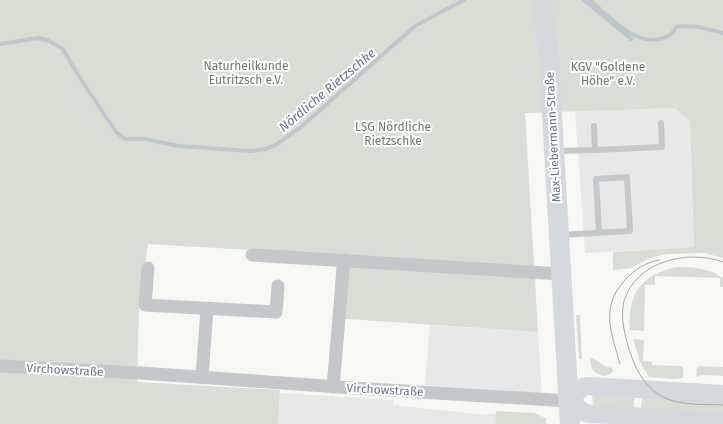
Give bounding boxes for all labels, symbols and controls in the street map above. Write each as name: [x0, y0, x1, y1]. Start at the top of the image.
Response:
water label: Nördliche Rietzschke: [276, 45, 379, 135]
park label: Naturheilkunde Eutritzsch e.V.: [204, 59, 288, 87]
park label: KGV "Goldene Höhe" e.V.: [571, 60, 645, 88]
street label: Max-Liebermann-Straße: [543, 71, 563, 203]
park label: LSG Nördliche Rietzschke: [355, 120, 431, 148]
street label: Virchowstraße: [26, 361, 104, 379]
street label: Virchowstraße: [346, 381, 424, 399]

